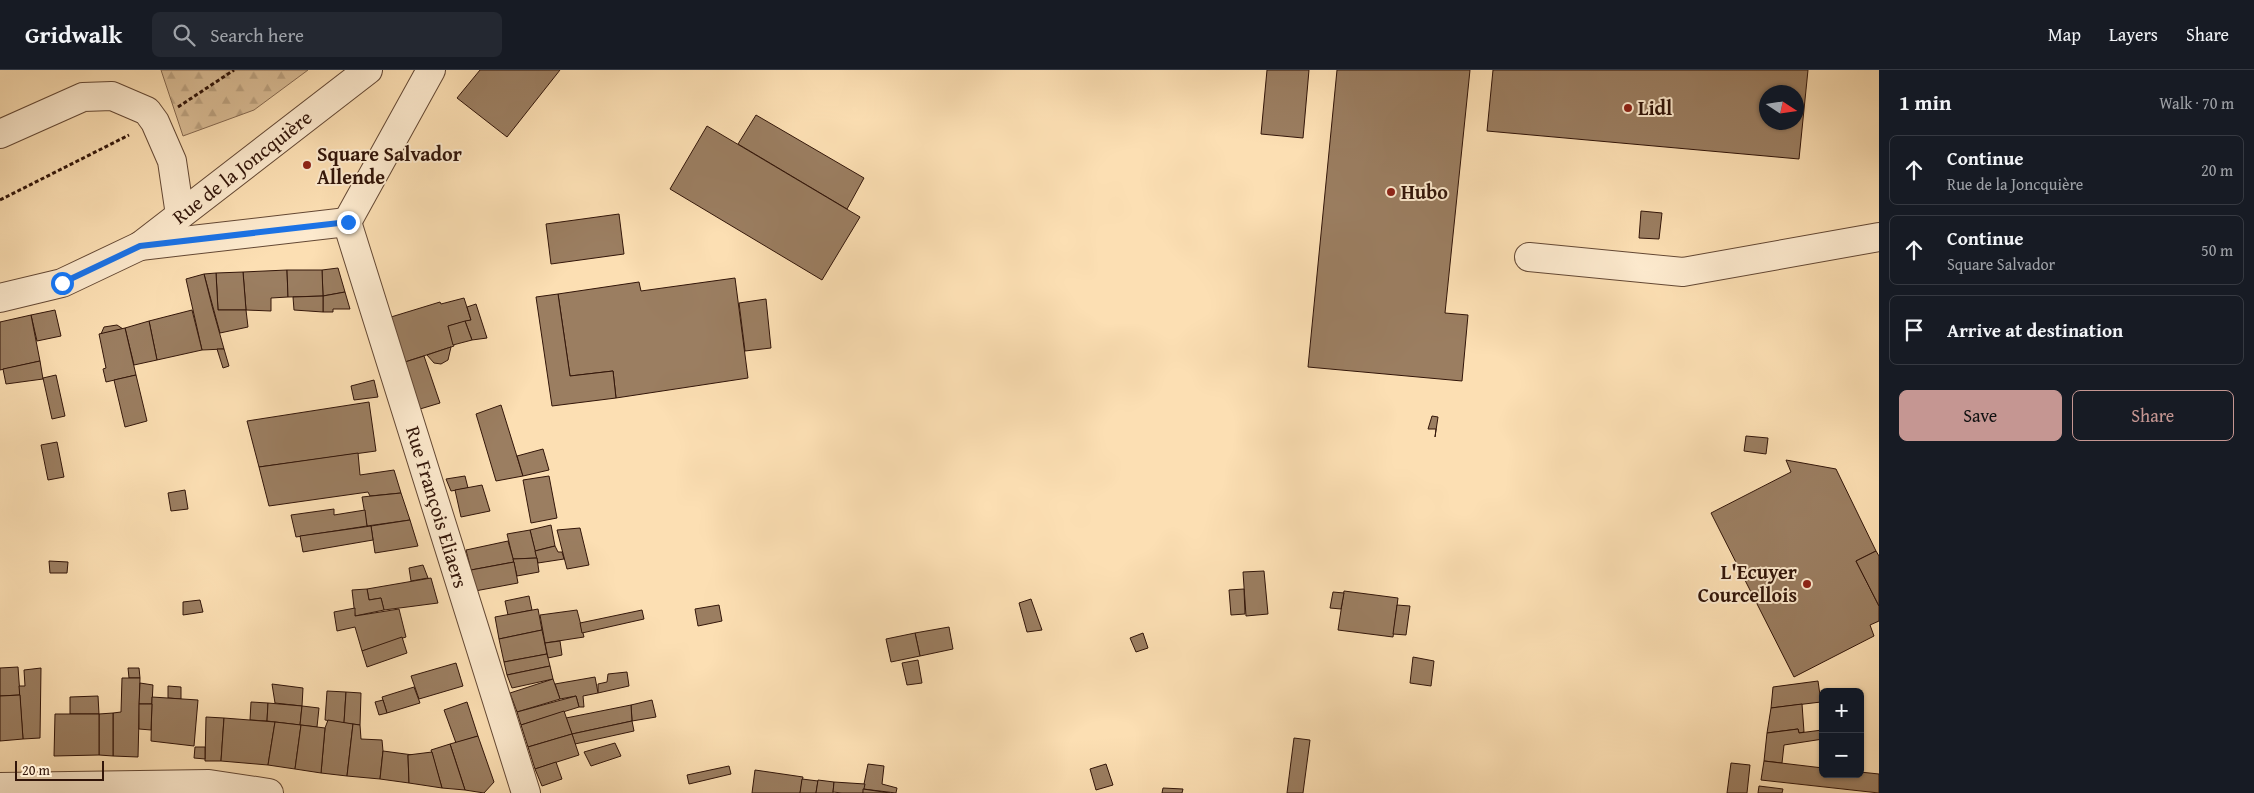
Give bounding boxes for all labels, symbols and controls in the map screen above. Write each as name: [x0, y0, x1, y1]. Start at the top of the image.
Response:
search box: [152, 12, 502, 57]
text: Gridwalk: [25, 17, 122, 52]
icon: search: [170, 21, 198, 49]
text: Search here: [210, 21, 304, 49]
text: Map: [2048, 21, 2081, 48]
text: Layers: [2109, 21, 2158, 48]
text: Share: [2186, 21, 2229, 48]
north arrow: [1759, 85, 1804, 130]
text: 1 min: [1899, 87, 1951, 118]
text: Walk · 70 m: [2159, 91, 2234, 115]
place label: Lidl: [1638, 93, 1672, 122]
marker: Lidl: [1622, 102, 1634, 114]
street label: Rue de la Joncquière: [166, 103, 318, 230]
place label: Square Salvador Allende: [317, 139, 462, 191]
text: Continue: [1947, 144, 2024, 172]
icon: ahead: [1900, 156, 1928, 184]
text: 20 m: [2201, 158, 2233, 182]
marker: Square Salvador Allende: [301, 159, 313, 171]
text: Rue de la Joncquière: [1947, 172, 2083, 196]
place label: Hubo: [1401, 177, 1448, 206]
marker: Hubo: [1385, 186, 1397, 198]
route end: [337, 211, 360, 234]
text: Continue: [1947, 224, 2024, 252]
icon: ahead: [1900, 236, 1928, 264]
text: 50 m: [2201, 238, 2233, 262]
text: Square Salvador: [1947, 252, 2055, 276]
route start: [51, 272, 74, 295]
icon: arrive: [1900, 316, 1928, 344]
text: Arrive at destination: [1947, 316, 2123, 344]
button: Save: [1899, 390, 2062, 441]
button: Share: [2072, 390, 2234, 441]
street label: Rue François Eliaers: [399, 422, 476, 591]
place label: L'Ecuyer Courcellois: [1698, 557, 1797, 609]
marker: L'Ecuyer Courcellois: [1801, 578, 1813, 590]
map controls: [1819, 688, 1864, 778]
button: +: [1819, 688, 1864, 733]
button: −: [1819, 733, 1864, 778]
scale bar: [15, 758, 104, 781]
text: 20 m: [22, 760, 50, 780]

